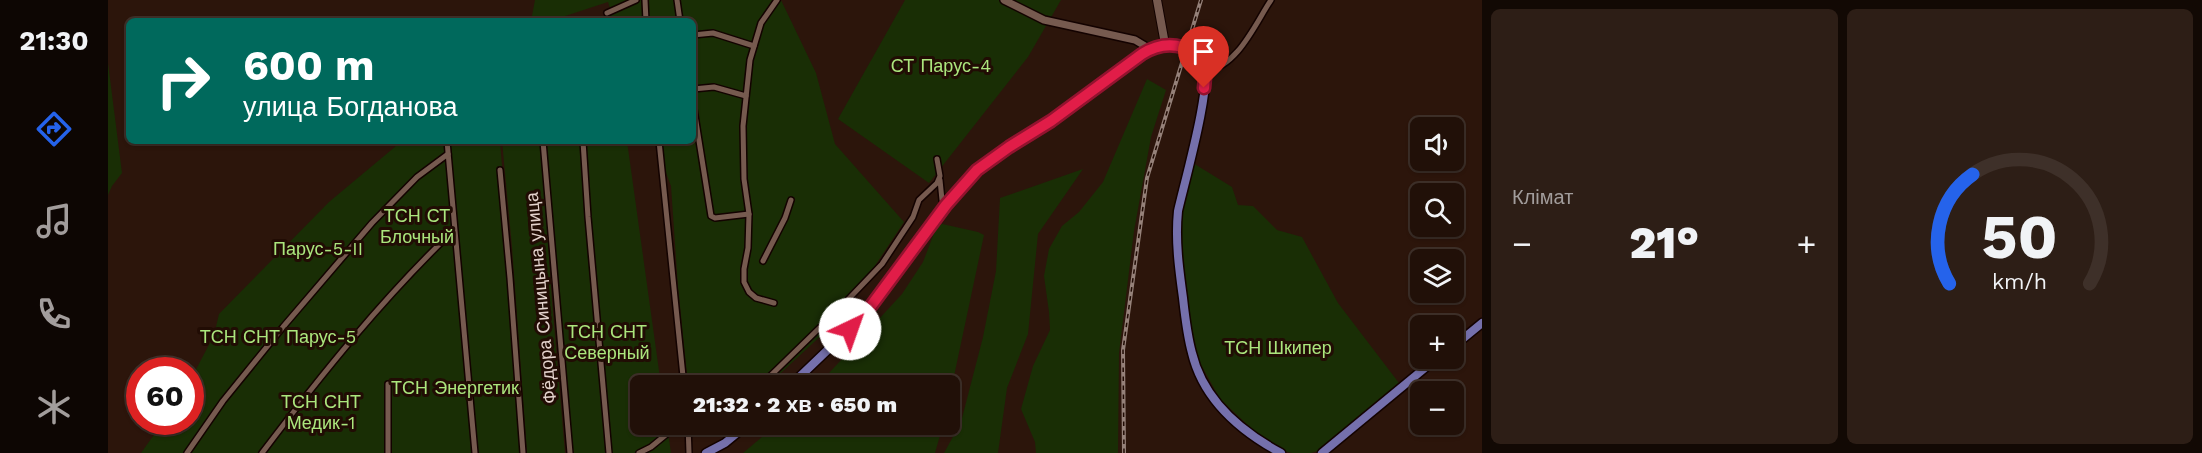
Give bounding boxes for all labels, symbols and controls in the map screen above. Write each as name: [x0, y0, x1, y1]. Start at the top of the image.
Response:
text: 21:30: [19, 25, 89, 57]
pin: [1178, 26, 1229, 88]
icon: arrive: [1187, 35, 1220, 68]
text: 600 m: [243, 41, 375, 90]
icon: right: [144, 42, 222, 120]
park label: СТ Парус-4: [891, 55, 991, 76]
text: улица Богданова: [243, 91, 458, 123]
icon: directions: [33, 108, 75, 150]
map controls: [1410, 117, 1464, 435]
button: sound: [1410, 117, 1464, 171]
button: search: [1410, 183, 1464, 237]
text: Клімат: [1512, 185, 1573, 209]
street label: Фёдора Синицына улица: [521, 190, 560, 405]
icon: music: [33, 200, 75, 242]
text: 50: [1981, 200, 2058, 273]
park label: ТСН СТ Блочный: [380, 205, 454, 247]
text: 21°: [1629, 216, 1699, 269]
text: −: [1512, 224, 1532, 263]
text: +: [1797, 224, 1816, 263]
park label: Парус-5-II: [273, 238, 363, 259]
button: layers: [1410, 249, 1464, 303]
text: km/h: [1992, 269, 2047, 294]
icon: phone: [33, 293, 75, 335]
position arrow: [818, 297, 882, 361]
button: +: [1410, 315, 1464, 369]
park label: ТСН СНТ Северный: [564, 321, 650, 363]
park label: ТСН СНТ Парус-5: [200, 326, 356, 347]
park label: ТСН Шкипер: [1224, 337, 1332, 358]
speed limit sign: 60: [126, 357, 204, 435]
park label: ТСН Энергетик: [391, 377, 519, 398]
button: −: [1410, 381, 1464, 435]
icon: climate: [33, 386, 75, 428]
park label: ТСН СНТ Медик-1: [281, 391, 361, 433]
text: 21:32 · 2 хв · 650 m: [693, 392, 897, 417]

